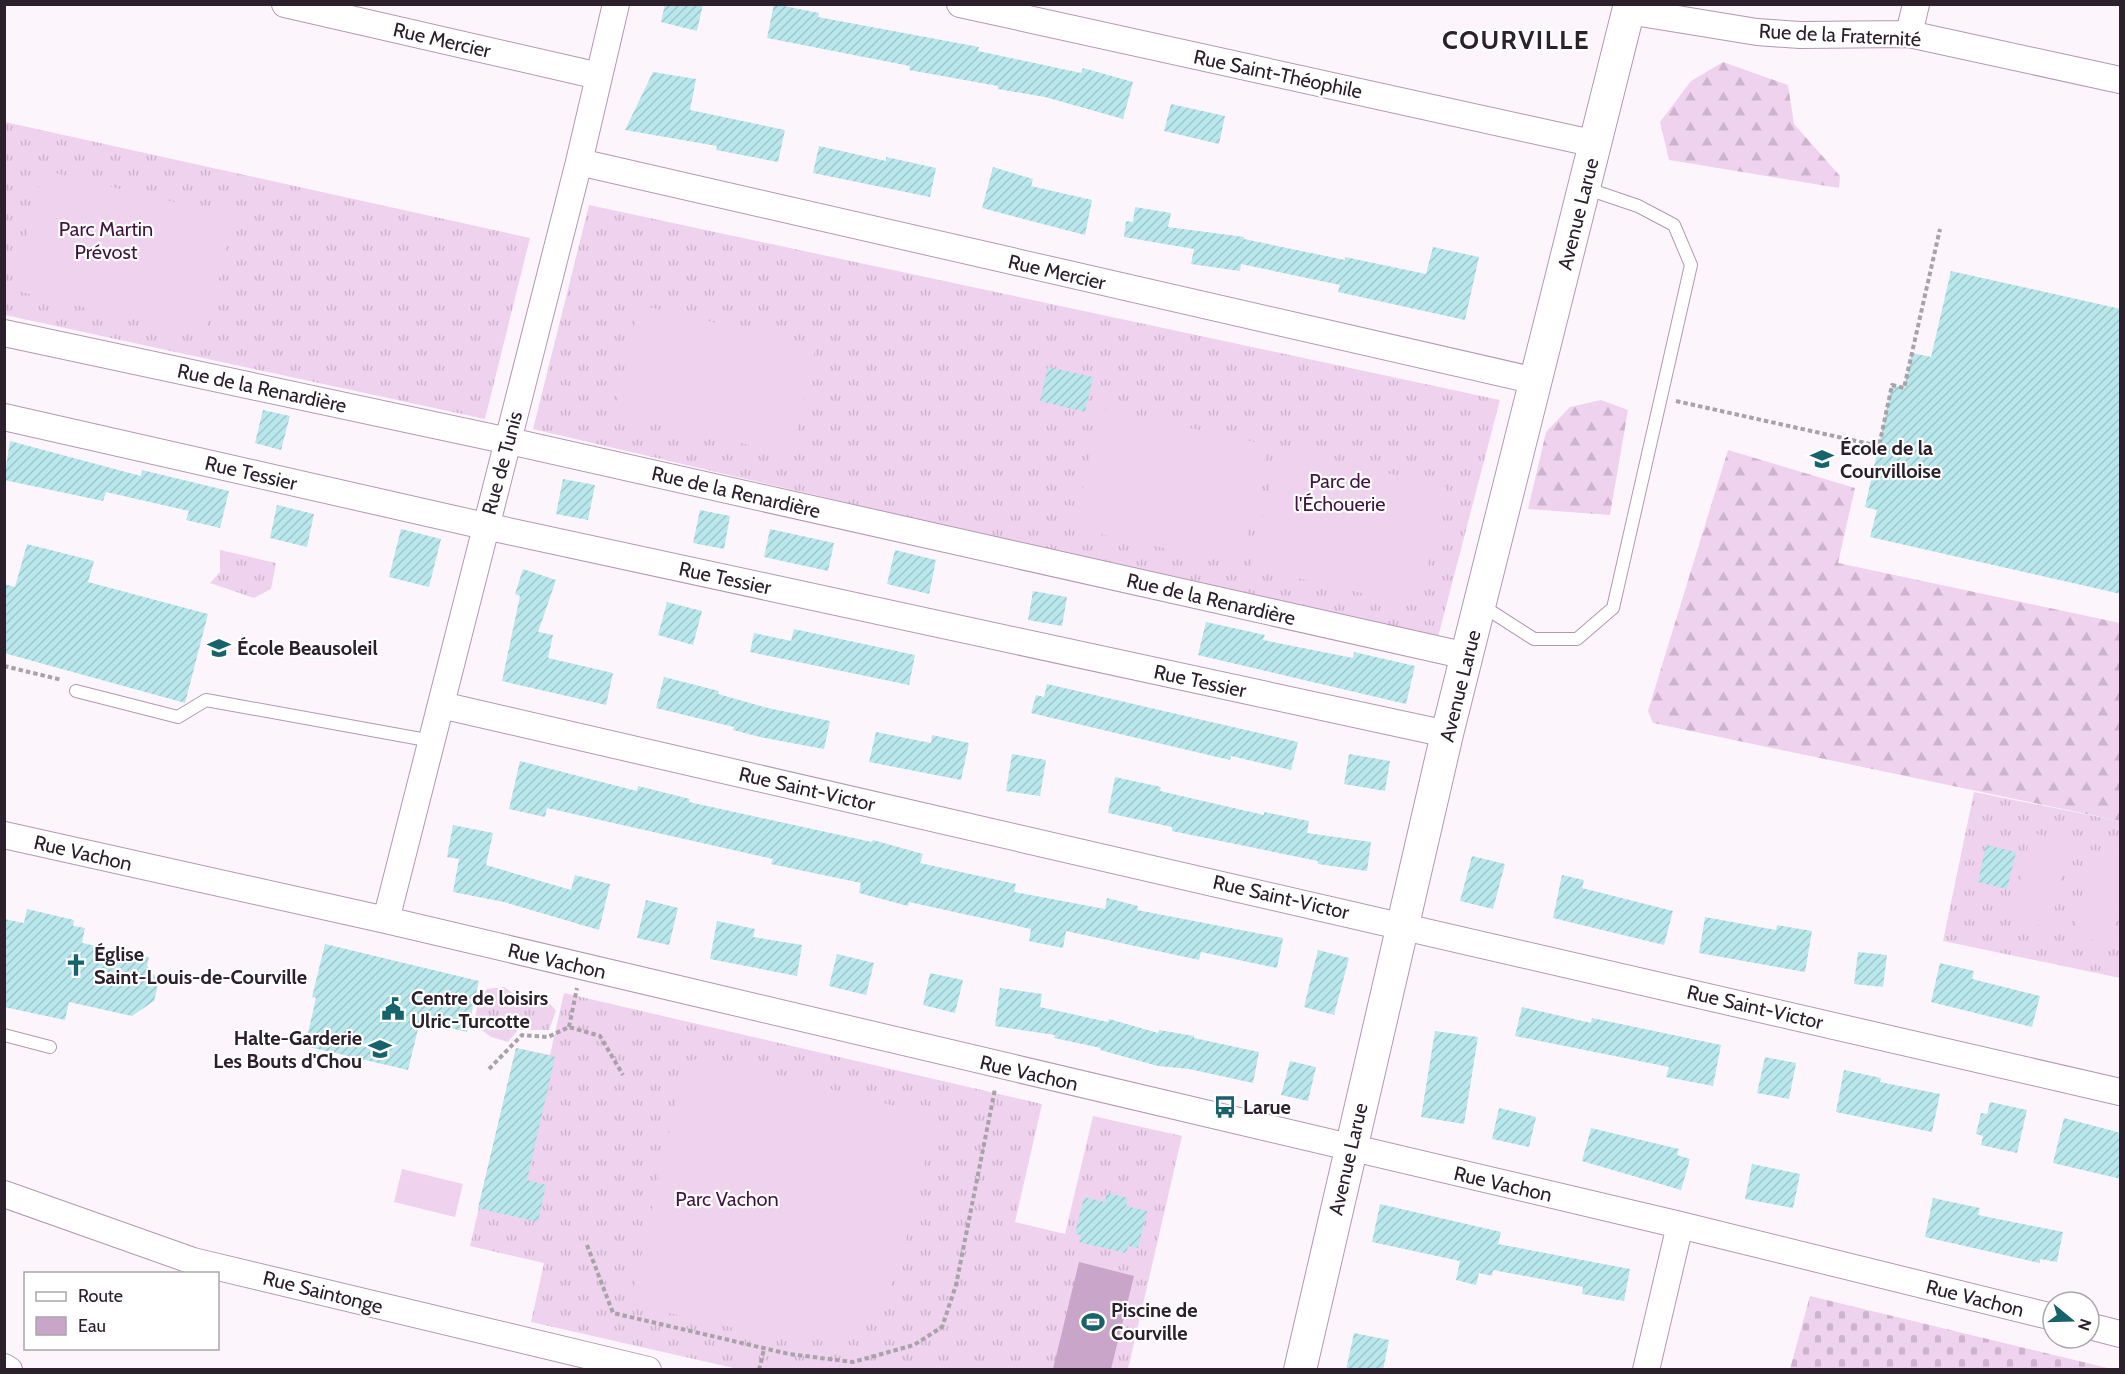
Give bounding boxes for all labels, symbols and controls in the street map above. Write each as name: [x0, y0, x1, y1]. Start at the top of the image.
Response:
street label: Rue Mercier: [391, 17, 494, 63]
street label: Rue de la Fraternité: [1758, 19, 1922, 51]
district label: COURVILLE: [1442, 24, 1590, 56]
street label: Rue Saint-Théophile: [1192, 44, 1364, 104]
street label: Avenue Larue: [1552, 156, 1604, 272]
park label: Parc Martin Prévost: [59, 217, 153, 264]
street label: Rue Mercier: [1006, 249, 1109, 295]
street label: Rue de la Renardière: [175, 358, 349, 418]
street label: Rue de Tunis: [477, 409, 527, 517]
place label: École de la Courvilloise: [1840, 436, 1941, 483]
school or university icon: École de la Courvilloise: [1809, 446, 1835, 472]
street label: Rue Tessier: [203, 451, 300, 495]
street label: Rue de la Renardière: [649, 461, 823, 523]
park label: Parc de l'Échouerie: [1294, 469, 1386, 516]
street label: Rue Tessier: [677, 557, 774, 600]
street label: Rue de la Renardière: [1124, 568, 1298, 630]
street label: Avenue Larue: [1434, 628, 1486, 744]
school or university icon: École Beausoleil: [206, 635, 232, 661]
place label: École Beausoleil: [237, 636, 378, 660]
street label: Rue Tessier: [1152, 660, 1249, 703]
street label: Rue Saint-Victor: [737, 762, 878, 816]
street label: Rue Vachon: [32, 830, 134, 876]
street label: Rue Saint-Victor: [1211, 870, 1352, 924]
street label: Rue Vachon: [506, 938, 608, 984]
place label: Église Saint-Louis-de-Courville: [94, 942, 307, 989]
church icon: Église Saint-Louis-de-Courville: [63, 952, 89, 978]
street label: Rue Saint-Victor: [1685, 980, 1826, 1034]
place label: Centre de loisirs Ulric-Turcotte: [411, 986, 548, 1033]
public building icon: Centre de loisirs Ulric-Turcotte: [380, 996, 406, 1022]
place label: Halte-Garderie Les Bouts d'Chou: [213, 1026, 362, 1073]
school or university icon: Halte-Garderie Les Bouts d'Chou: [367, 1036, 393, 1062]
street label: Rue Vachon: [978, 1050, 1080, 1096]
bus stop icon: Larue: [1212, 1094, 1238, 1120]
place label: Larue: [1243, 1095, 1291, 1119]
street label: Avenue Larue: [1323, 1100, 1373, 1218]
street label: Rue Vachon: [1452, 1161, 1554, 1207]
park label: Parc Vachon: [675, 1187, 779, 1211]
street label: Rue Saintonge: [261, 1266, 385, 1318]
legend: [24, 1272, 219, 1350]
street label: Rue Vachon: [1924, 1274, 2026, 1322]
text: Route: [78, 1285, 123, 1307]
north arrow: [2041, 1290, 2101, 1350]
place label: Piscine de Courville: [1111, 1298, 1198, 1345]
sports icon: Piscine de Courville: [1080, 1309, 1106, 1335]
text: Eau: [78, 1315, 106, 1337]
text: N: [2074, 1316, 2096, 1333]

